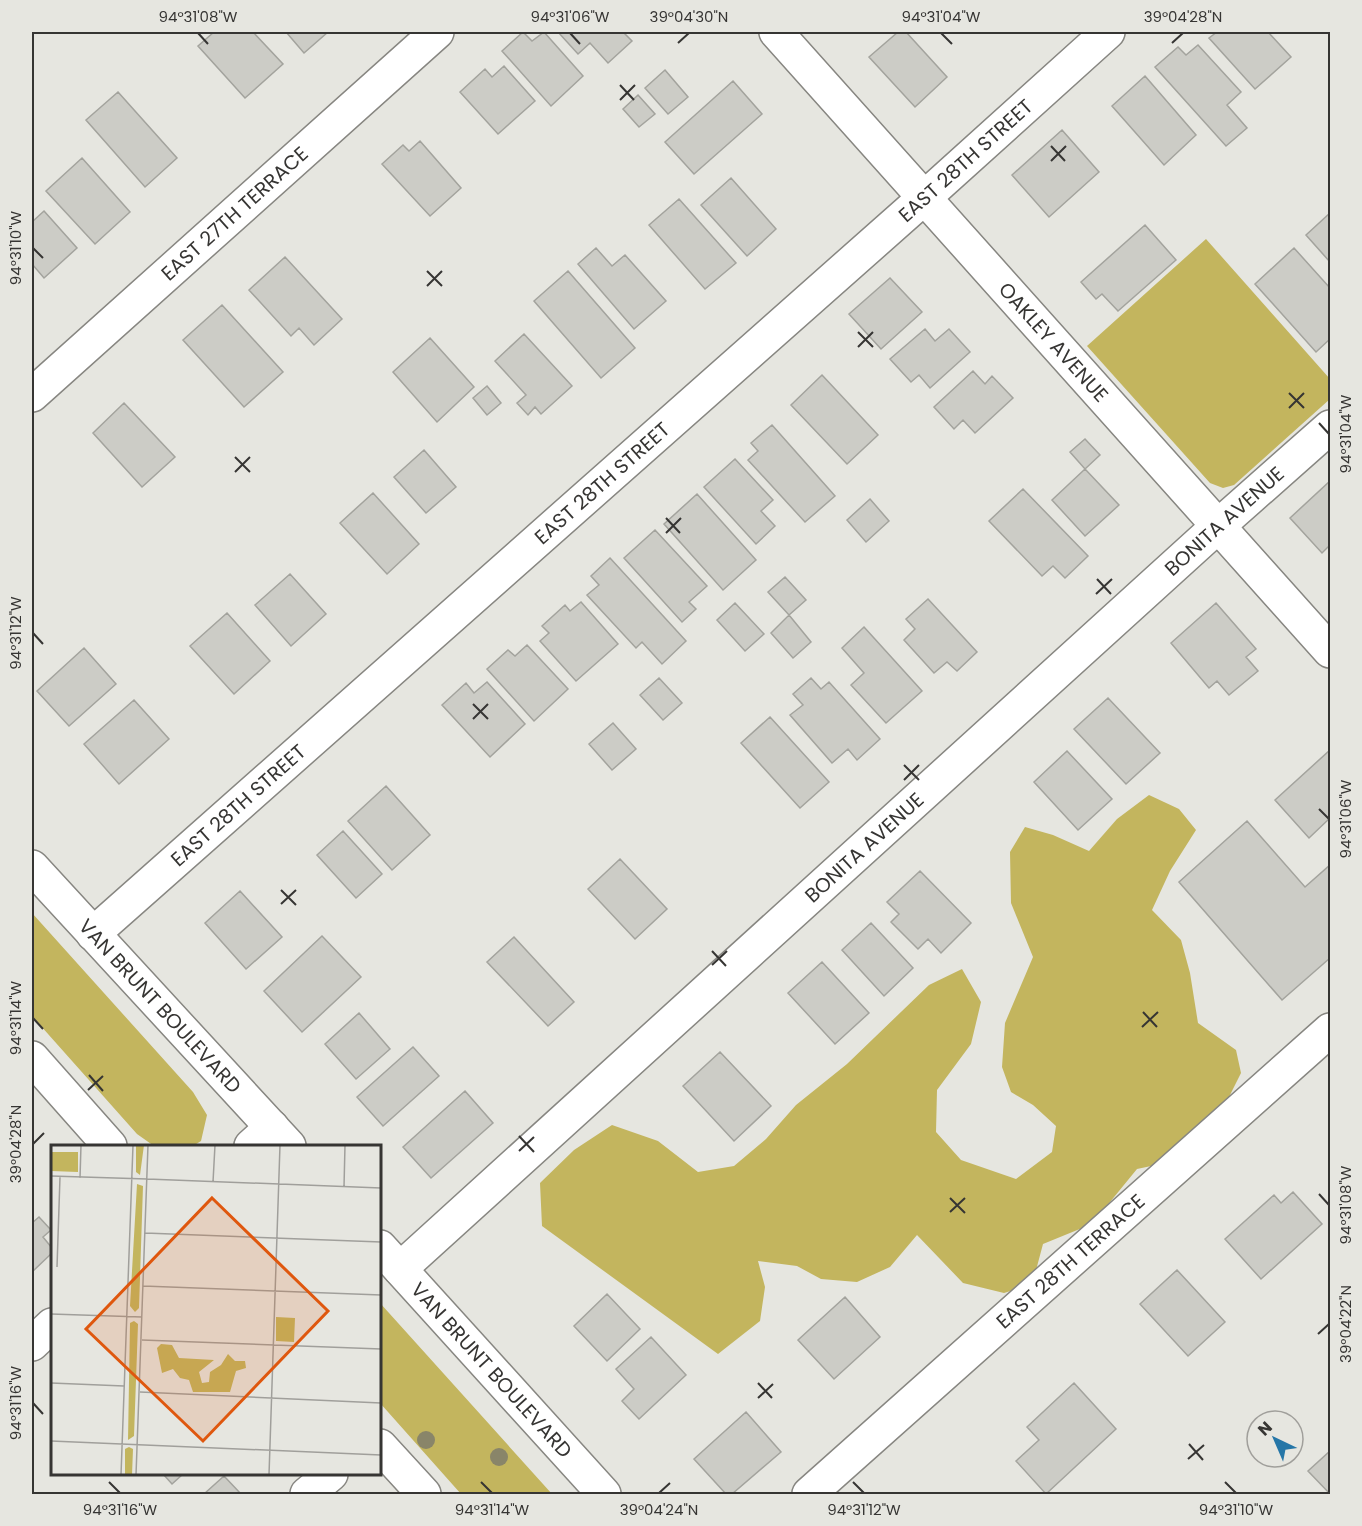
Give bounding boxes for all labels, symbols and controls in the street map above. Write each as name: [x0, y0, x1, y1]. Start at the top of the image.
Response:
text: 94°31'08"W: [159, 6, 238, 27]
text: 94°31'06"W: [530, 6, 610, 27]
text: 39°04'30"N: [650, 6, 728, 27]
text: 94°31'04"W: [902, 6, 981, 27]
text: 39°04'28"N: [1144, 6, 1222, 27]
street label: EAST 28TH STREET: [892, 92, 1039, 228]
street label: EAST 27TH TERRACE: [155, 140, 314, 287]
text: 94°31'10"W: [5, 210, 26, 285]
street label: OAKLEY AVENUE: [992, 276, 1115, 408]
text: 94°31'04"W: [1335, 394, 1356, 473]
street label: EAST 28TH STREET: [528, 416, 676, 551]
street label: BONITA AVENUE: [1158, 460, 1290, 582]
text: 94°31'12"W: [5, 596, 26, 670]
street label: EAST 28TH STREET: [165, 738, 312, 873]
text: 94°31'06"W: [1335, 779, 1356, 859]
street label: BONITA AVENUE: [799, 786, 930, 909]
street label: VAN BRUNT BOULEVARD: [72, 913, 248, 1099]
text: 94°31'14"W: [5, 980, 26, 1055]
text: 39°04'28"N: [5, 1105, 26, 1183]
inset map: [51, 1145, 381, 1475]
text: 94°31'08"W: [1335, 1165, 1356, 1244]
street label: EAST 28TH TERRACE: [990, 1187, 1151, 1335]
street label: VAN BRUNT BOULEVARD: [404, 1276, 579, 1464]
text: 39°04'22"N: [1335, 1285, 1356, 1363]
text: 94°31'16"W: [5, 1365, 26, 1440]
north arrow: [1245, 1409, 1305, 1469]
text: N: [1253, 1416, 1277, 1441]
text: 94°31'16"W: [83, 1499, 158, 1520]
text: 94°31'14"W: [455, 1499, 530, 1520]
text: 39°04'24"N: [620, 1499, 698, 1520]
text: 94°31'12"W: [827, 1499, 901, 1520]
text: 94°31'10"W: [1199, 1499, 1274, 1520]

